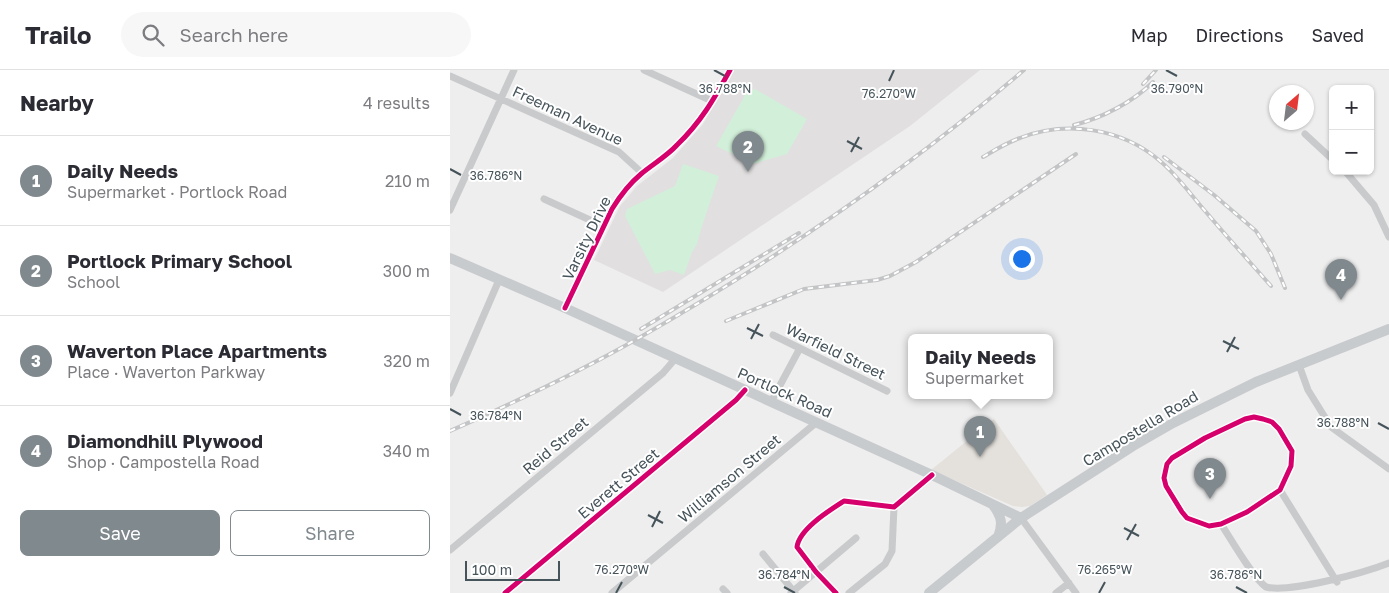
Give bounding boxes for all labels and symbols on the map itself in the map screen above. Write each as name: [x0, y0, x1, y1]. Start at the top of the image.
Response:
text: 36.788°N: [699, 81, 751, 96]
text: 36.790°N: [1151, 81, 1203, 96]
street label: Freeman Avenue: [510, 82, 626, 149]
north arrow: [1269, 85, 1314, 130]
text: 76.270°W: [862, 86, 917, 101]
pin: 2: [732, 131, 764, 172]
text: 36.786°N: [470, 168, 522, 183]
street label: Varsity Drive: [558, 193, 614, 283]
your location: [1009, 246, 1035, 272]
pin: 4: [1325, 259, 1357, 300]
street label: Warfield Street: [783, 319, 889, 383]
street label: Portlock Road: [735, 363, 835, 421]
street label: Campostella Road: [1079, 386, 1201, 470]
text: 36.784°N: [470, 408, 522, 423]
street label: Reid Street: [519, 412, 591, 478]
text: 36.788°N: [1317, 415, 1369, 430]
pin: 1: [964, 416, 996, 457]
street label: Williamson Street: [674, 430, 784, 526]
street label: Everett Street: [574, 444, 662, 522]
pin: 3: [1194, 458, 1226, 499]
scale bar: [465, 558, 560, 581]
text: 76.270°W: [595, 562, 650, 577]
text: 76.265°W: [1078, 562, 1133, 577]
text: 36.784°N: [758, 567, 810, 582]
text: 36.786°N: [1210, 567, 1262, 582]

